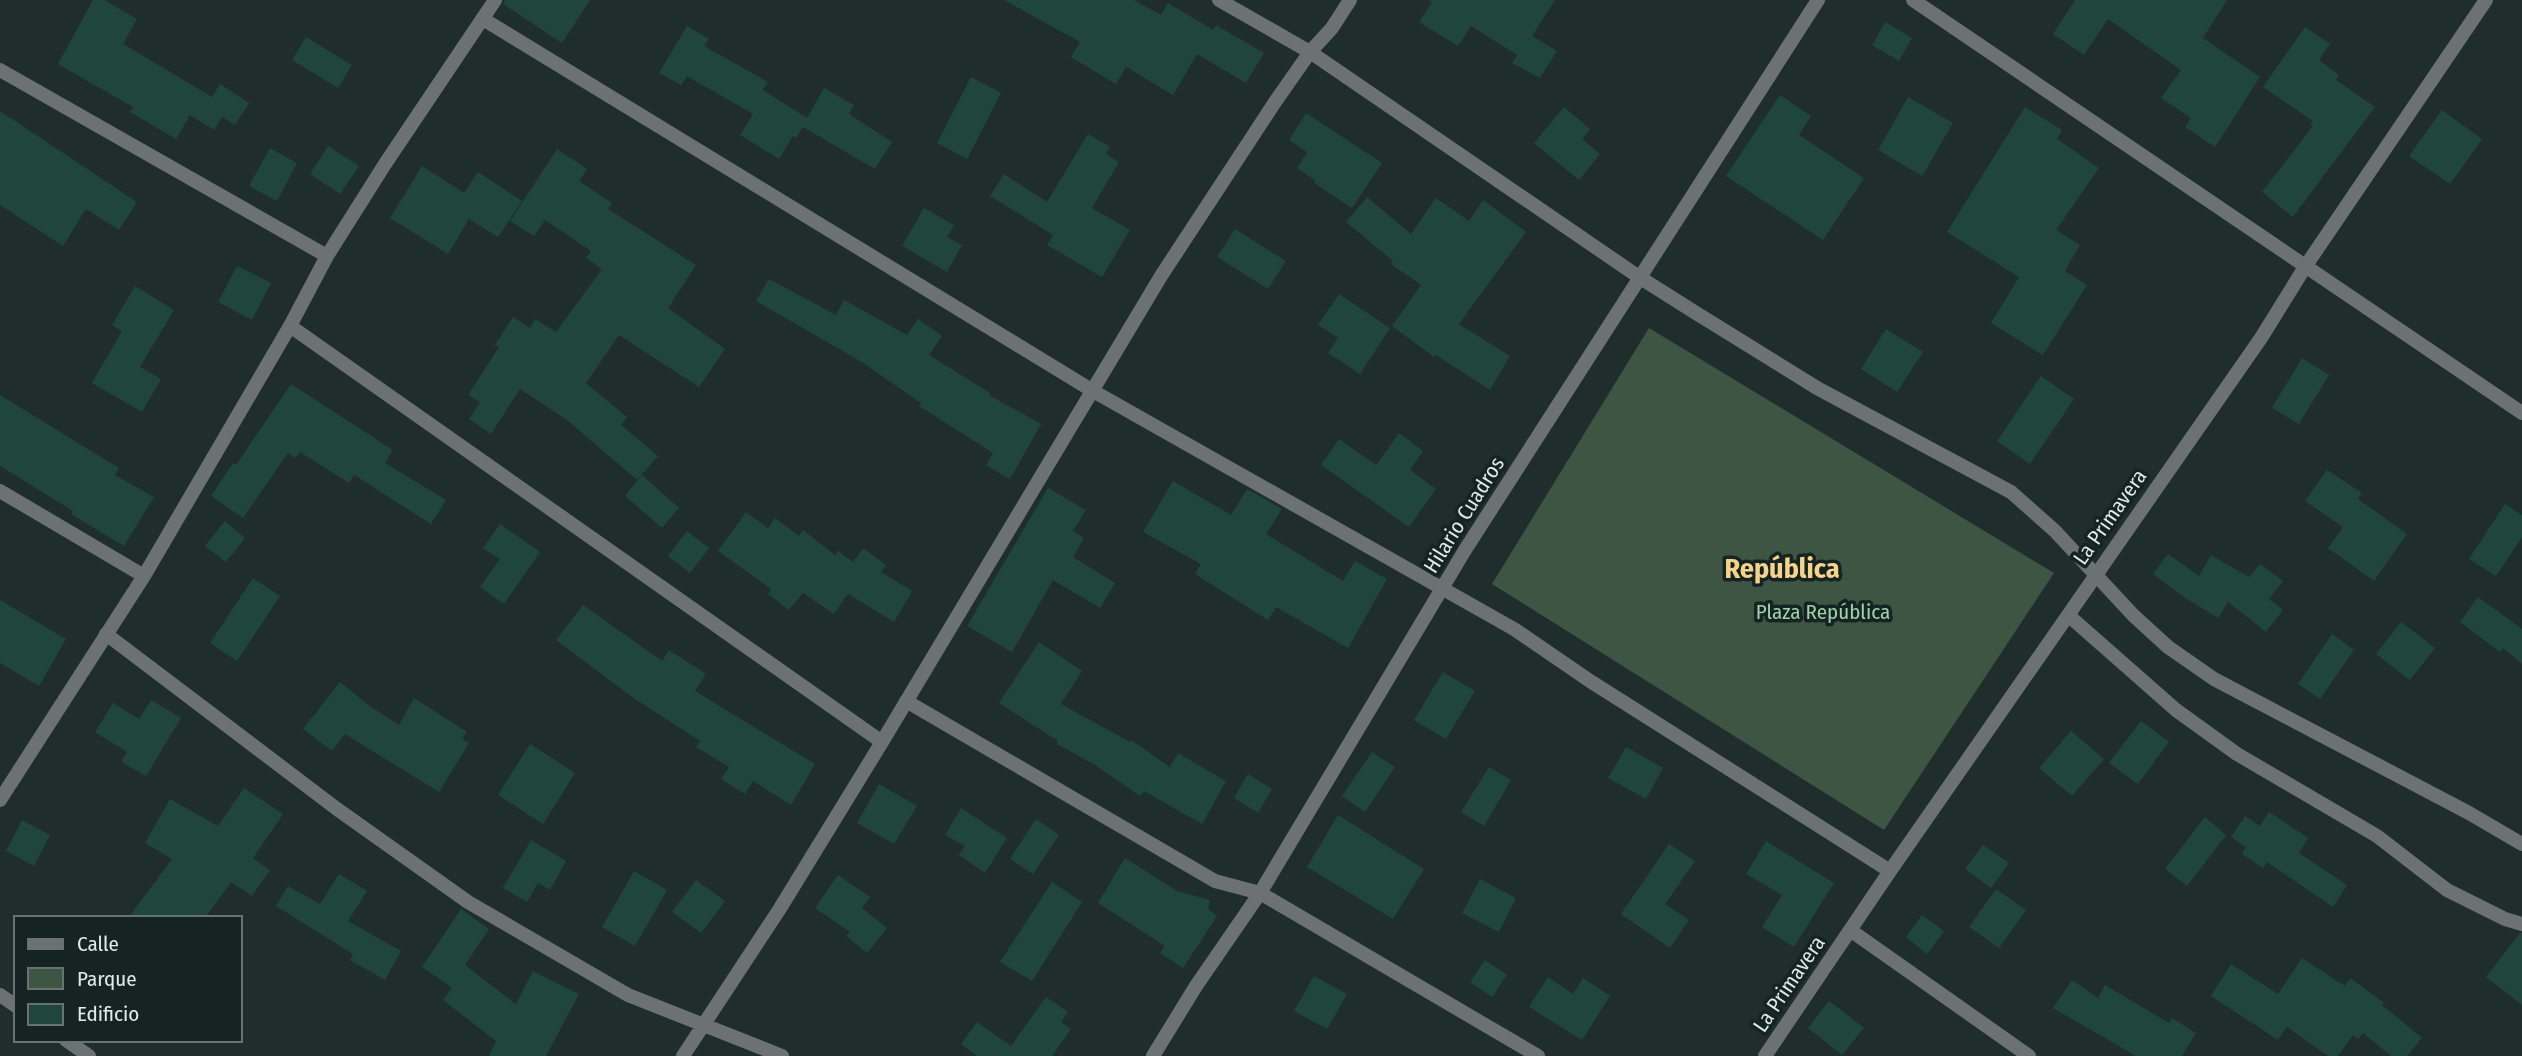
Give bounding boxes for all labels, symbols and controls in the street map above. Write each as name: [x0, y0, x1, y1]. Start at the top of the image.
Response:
street label: Hilario Cuadros: [1418, 452, 1510, 578]
street label: La Primavera: [2068, 464, 2152, 570]
district label: República: [1724, 552, 1840, 585]
park label: Plaza República: [1756, 599, 1890, 625]
legend: [14, 916, 242, 1042]
text: Calle: [77, 931, 119, 957]
street label: La Primavera: [1747, 931, 1831, 1037]
text: Parque: [77, 966, 137, 992]
text: Edificio: [77, 1001, 139, 1027]

